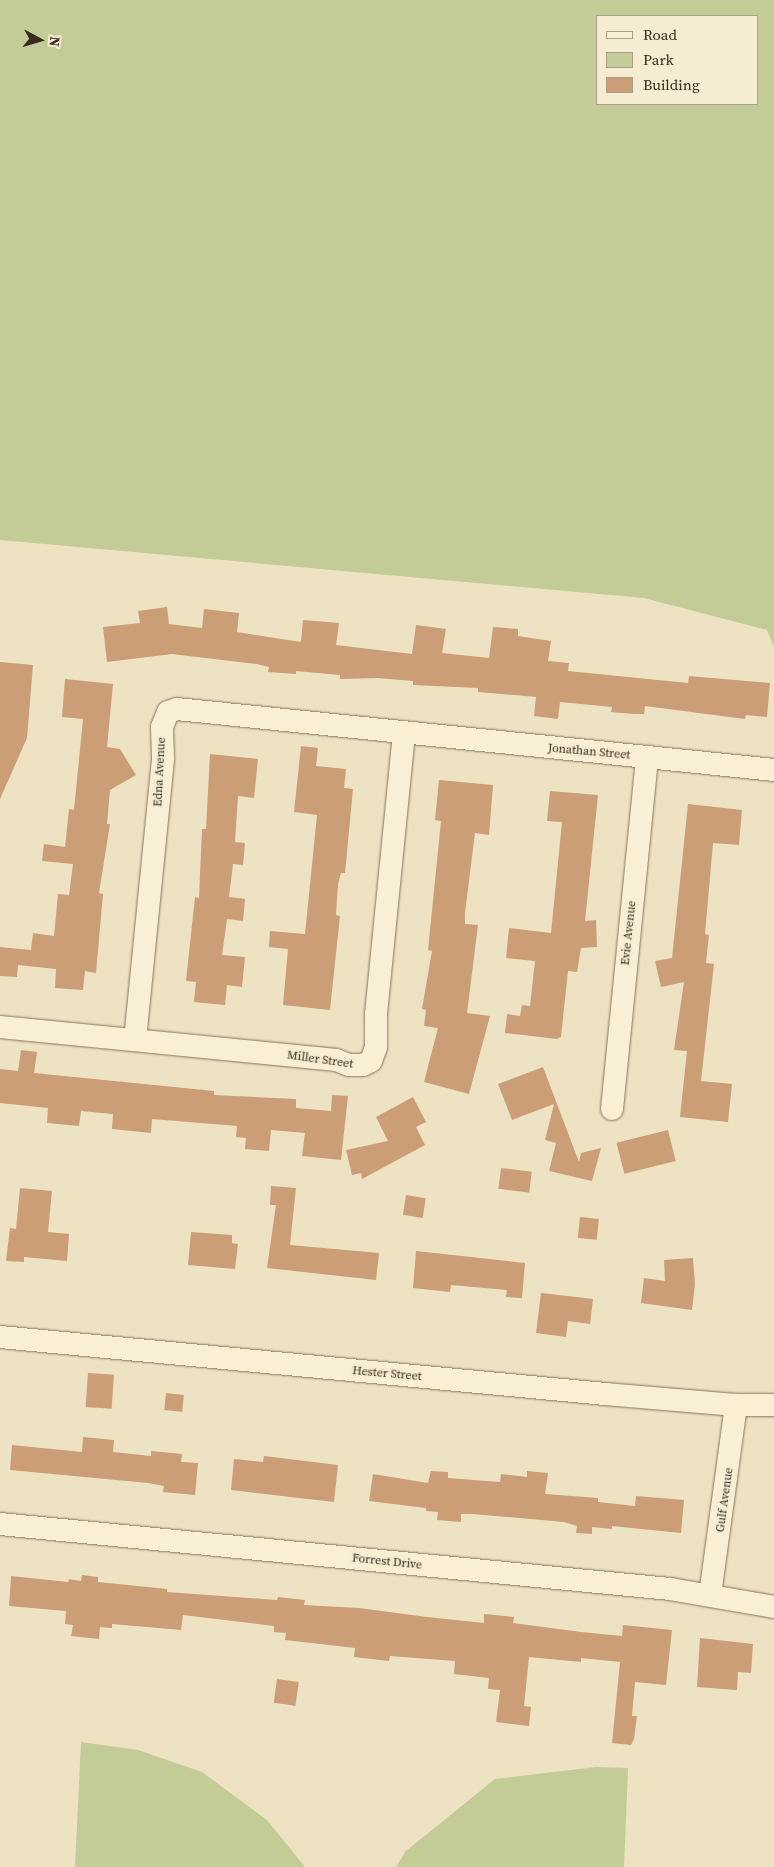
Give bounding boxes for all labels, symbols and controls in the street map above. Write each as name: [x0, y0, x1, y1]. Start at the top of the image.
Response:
north arrow: [15, 15, 65, 65]
legend: [596, 15, 759, 105]
text: Road: [643, 24, 677, 45]
text: N: [44, 35, 65, 48]
text: Park: [643, 49, 674, 70]
text: Building: [643, 74, 700, 95]
street label: Edna Avenue: [151, 737, 169, 807]
street label: Jonathan Street: [547, 741, 631, 763]
street label: Evie Avenue: [618, 900, 640, 966]
street label: Miller Street: [286, 1048, 354, 1072]
street label: Hester Street: [352, 1364, 422, 1384]
street label: Gulf Avenue: [713, 1467, 737, 1533]
street label: Forrest Drive: [351, 1551, 423, 1573]

